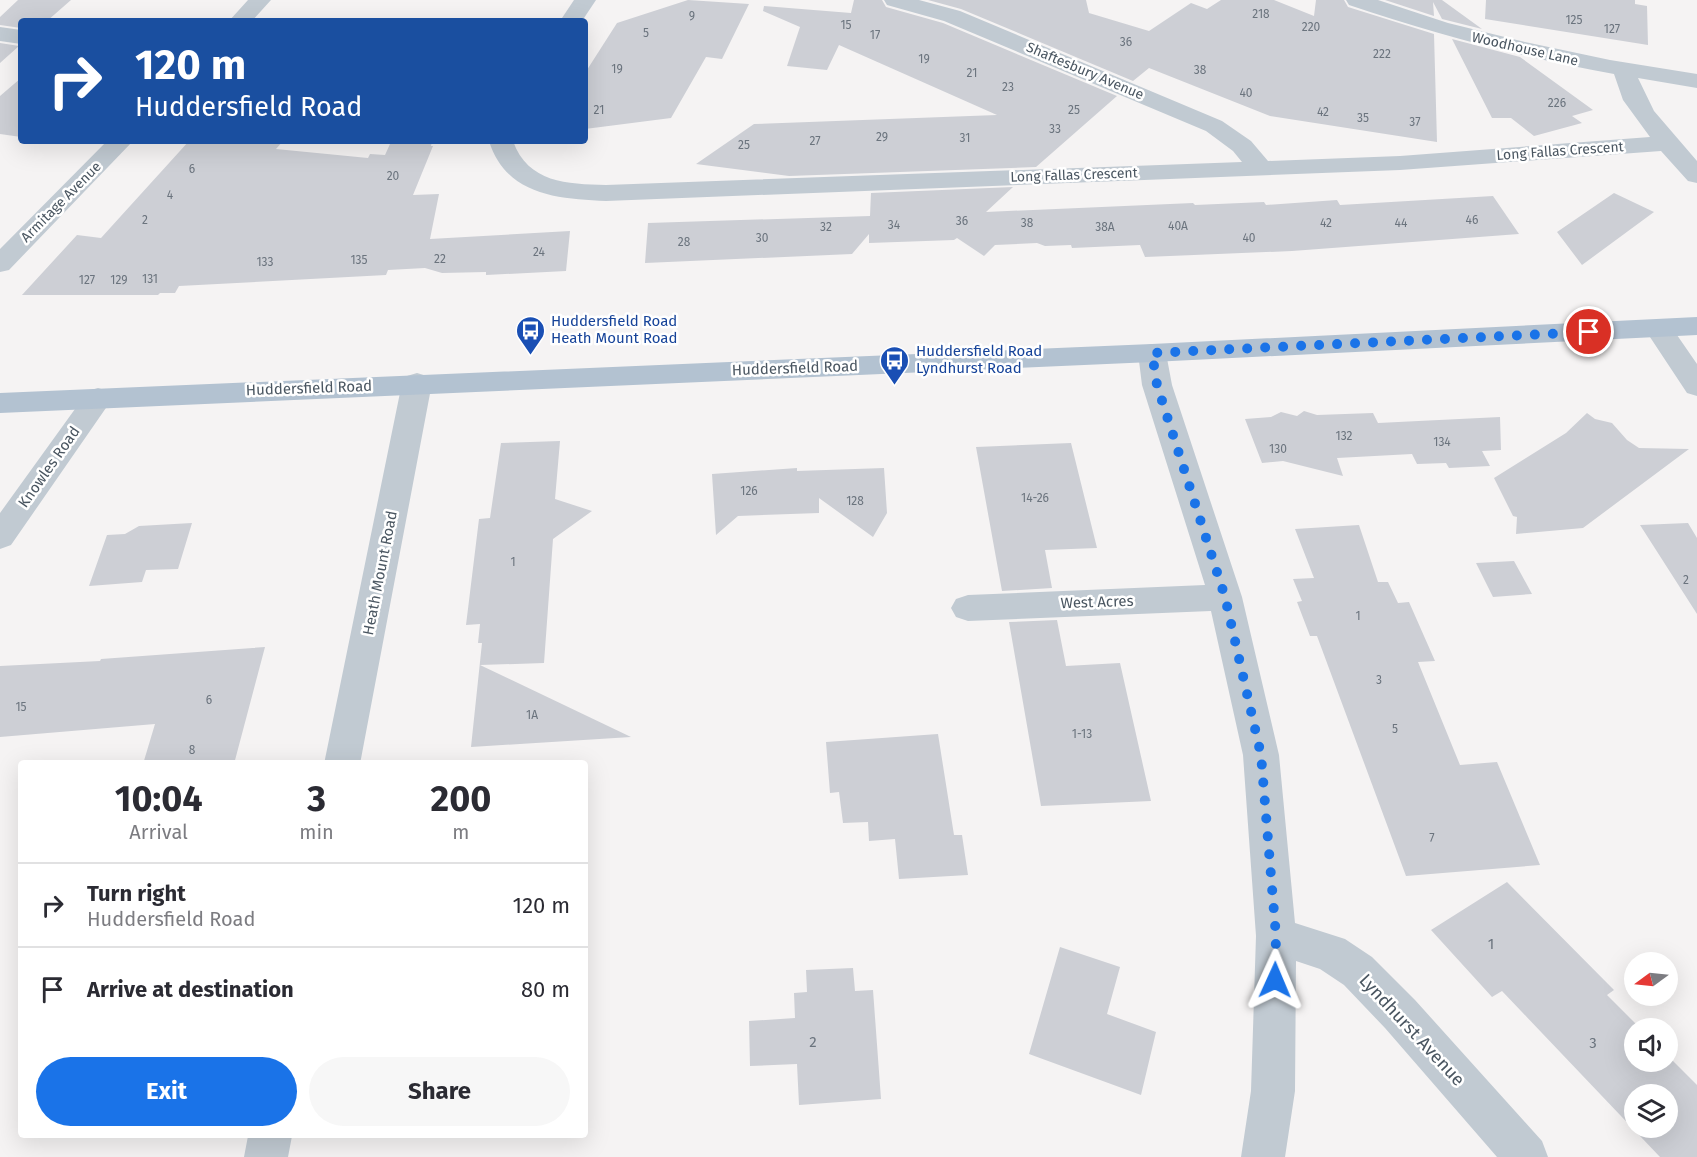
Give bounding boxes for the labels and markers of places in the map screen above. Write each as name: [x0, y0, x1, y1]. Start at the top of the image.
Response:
pin: [1563, 306, 1614, 357]
place label: Huddersfield Road Heath Mount Road: [551, 312, 678, 347]
bus stop icon: Huddersfield Road Heath Mount Road: [514, 314, 546, 356]
place label: Huddersfield Road Lyndhurst Road: [916, 342, 1042, 377]
bus stop icon: Huddersfield Road Lyndhurst Road: [879, 344, 911, 386]

